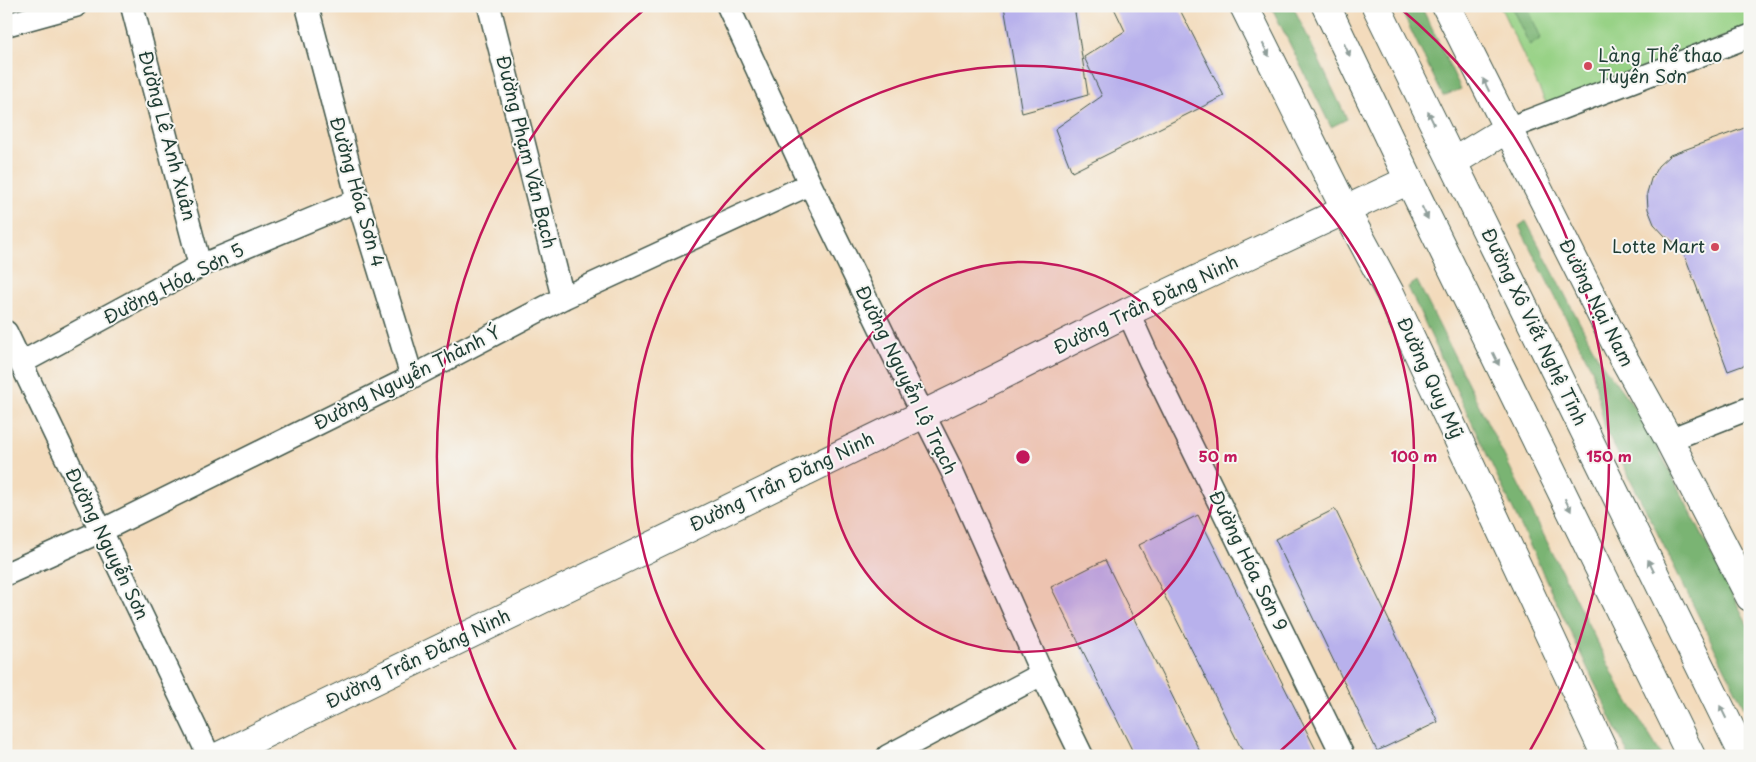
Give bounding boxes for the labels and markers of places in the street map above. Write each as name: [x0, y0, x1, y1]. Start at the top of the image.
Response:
place label: Làng Thể thao Tuyên Sơn: [1598, 41, 1723, 89]
marker: Làng Thể thao Tuyên Sơn: [1582, 60, 1594, 72]
place label: Lotte Mart: [1612, 232, 1705, 259]
marker: Lotte Mart: [1709, 241, 1721, 253]
centre of rings: [1014, 448, 1032, 466]

